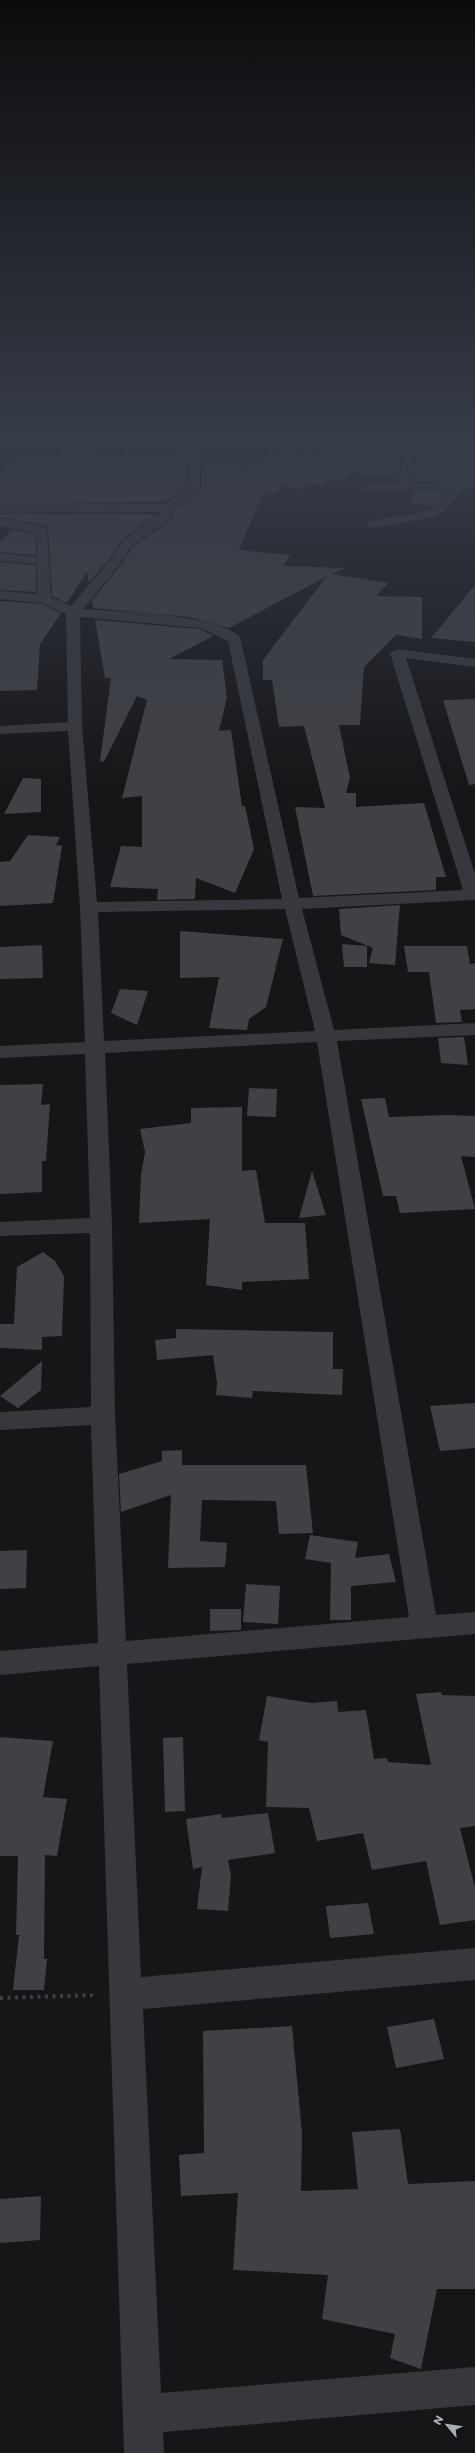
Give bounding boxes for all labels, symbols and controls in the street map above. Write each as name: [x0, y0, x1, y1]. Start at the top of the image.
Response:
north arrow: [427, 2405, 467, 2445]
text: N: [429, 2413, 447, 2428]

